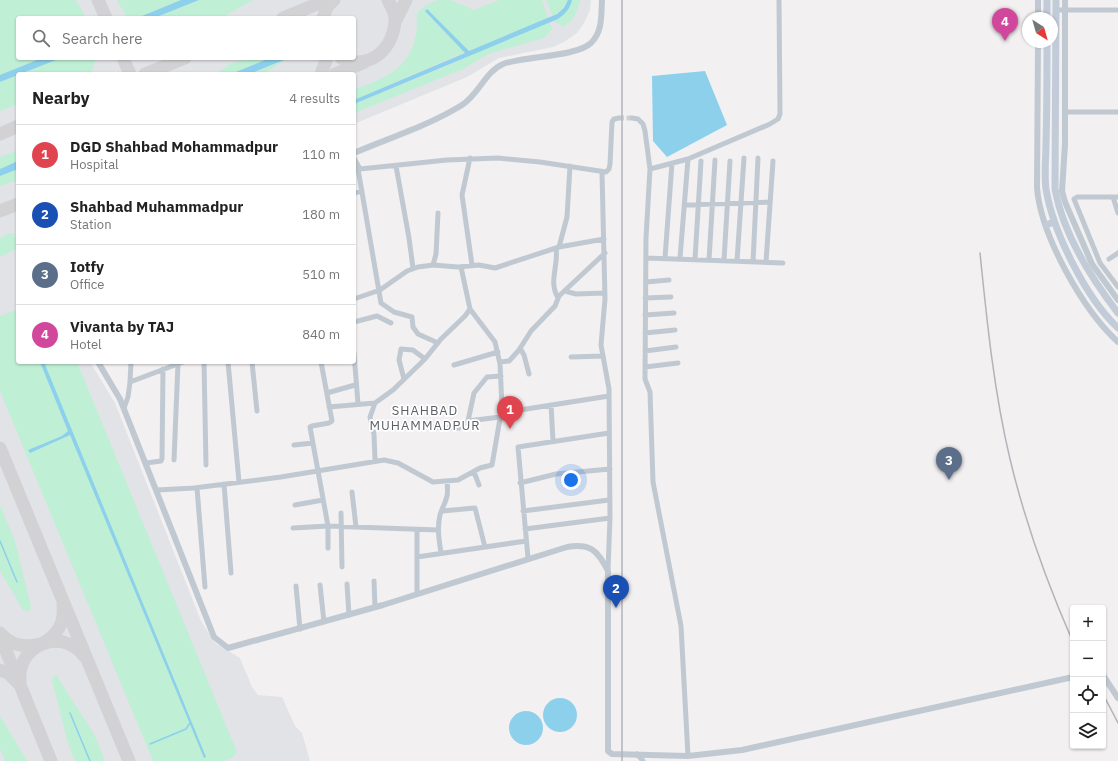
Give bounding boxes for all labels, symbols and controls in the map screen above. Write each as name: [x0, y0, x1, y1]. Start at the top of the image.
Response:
pin: 4: [992, 8, 1018, 41]
north arrow: [1022, 12, 1058, 48]
search box: [16, 16, 356, 60]
icon: search: [30, 27, 52, 49]
text: Search here: [62, 29, 142, 48]
text: Nearby: [32, 87, 90, 109]
text: 4 results: [289, 90, 340, 107]
text: DGD Shahbad Mohammadpur: [70, 137, 278, 156]
text: 1: [41, 146, 49, 163]
text: 110 m: [302, 146, 340, 163]
text: Hospital: [70, 156, 119, 173]
text: Shahbad Muhammadpur: [70, 197, 243, 216]
text: 2: [41, 206, 49, 223]
text: 180 m: [302, 206, 340, 223]
text: Station: [70, 216, 112, 233]
text: Iotfy: [70, 257, 104, 276]
text: 3: [41, 266, 49, 283]
text: 510 m: [302, 266, 340, 283]
text: Office: [70, 276, 104, 293]
text: Vivanta by TAJ: [70, 317, 174, 336]
text: 4: [41, 326, 49, 343]
text: 840 m: [302, 326, 340, 343]
text: Hotel: [70, 336, 102, 353]
pin: 1: [497, 396, 523, 429]
district label: SHAHBAD MUHAMMADPUR: [369, 402, 481, 434]
pin: 3: [936, 447, 962, 480]
your location: [561, 470, 581, 490]
pin: 2: [603, 575, 629, 608]
map controls: [1070, 605, 1106, 749]
button: +: [1070, 605, 1106, 641]
button: −: [1070, 641, 1106, 677]
button: locate: [1070, 677, 1106, 713]
button: layers: [1070, 713, 1106, 749]

